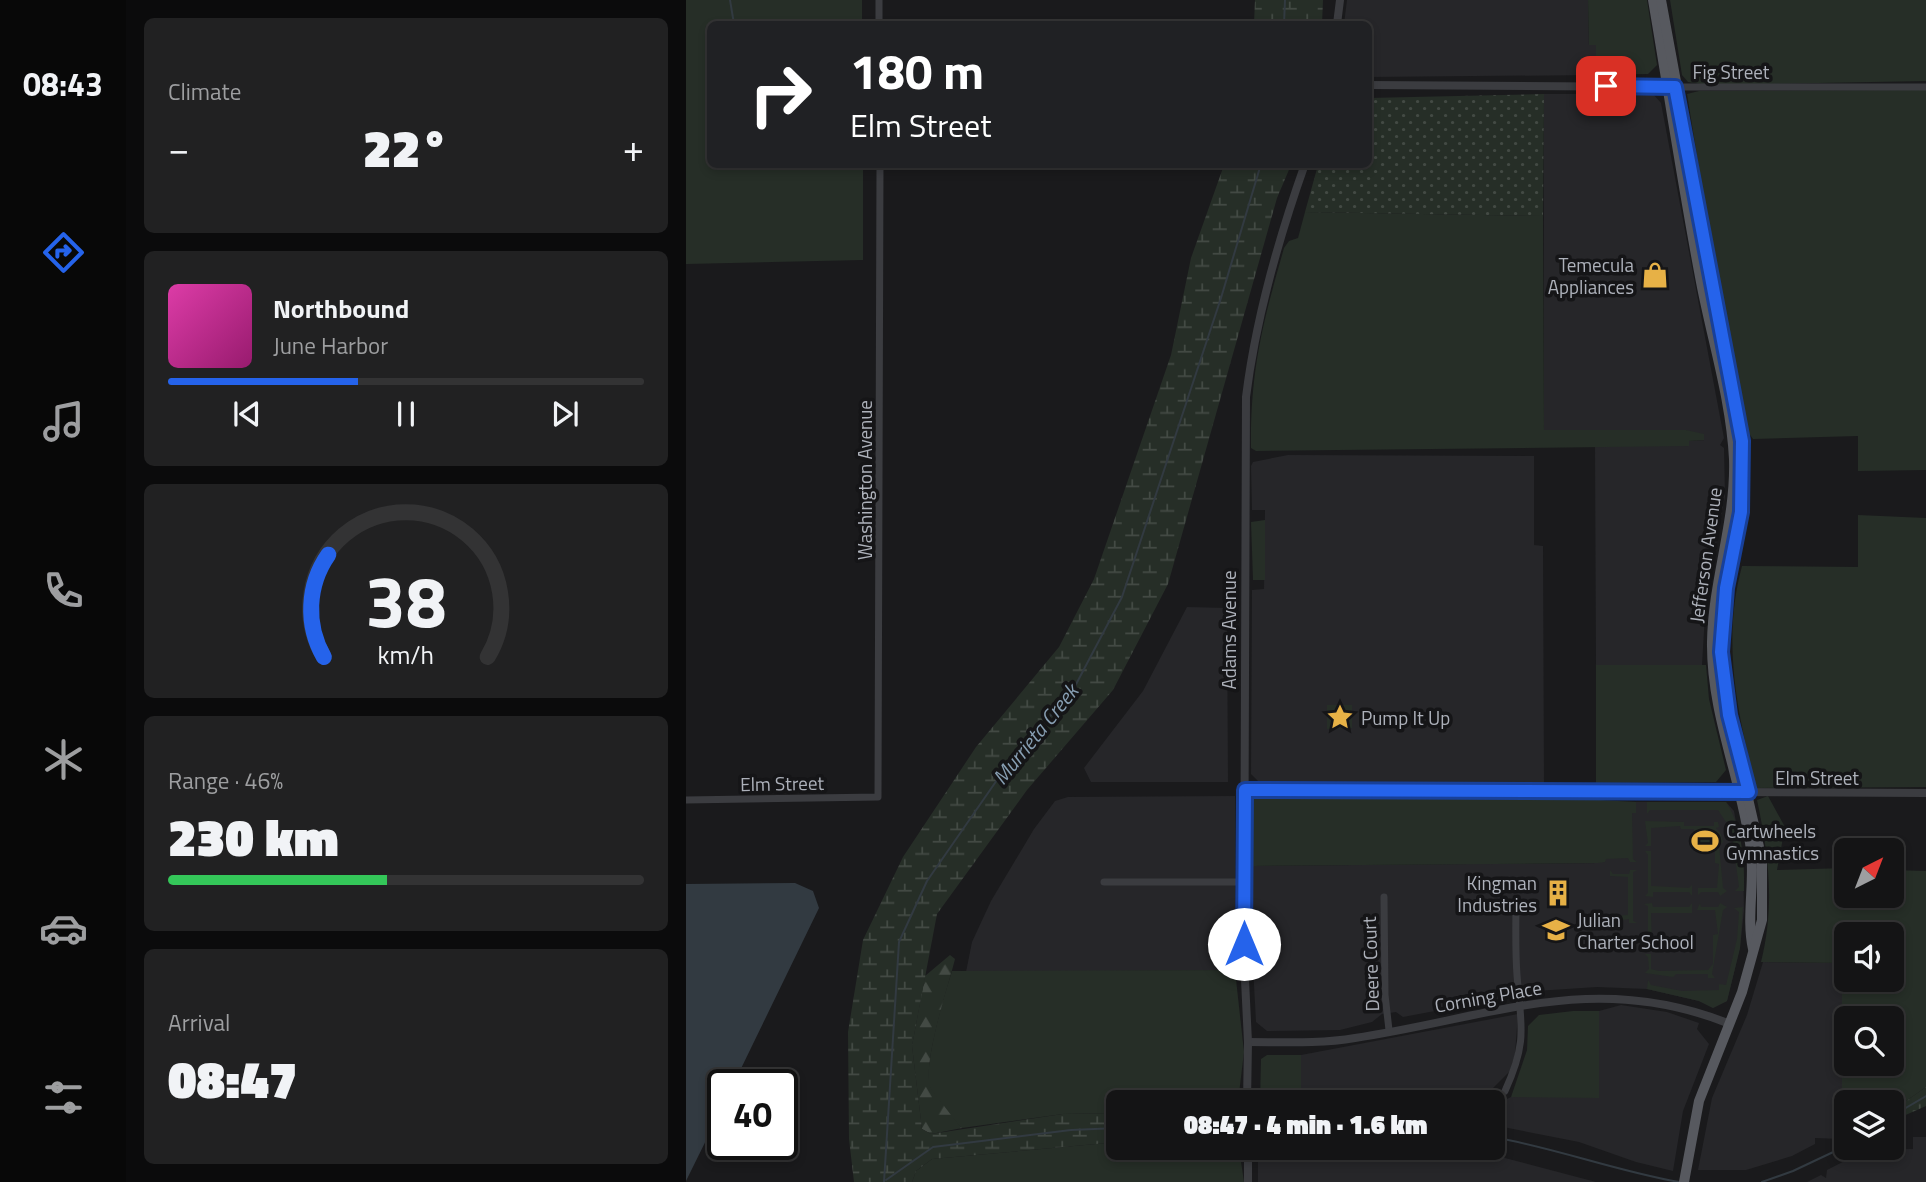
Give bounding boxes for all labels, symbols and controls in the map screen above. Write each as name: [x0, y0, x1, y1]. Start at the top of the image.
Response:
text: 180 m: [850, 33, 984, 108]
icon: right: [735, 49, 826, 140]
pin: [1576, 56, 1636, 116]
street label: Fig Street: [1692, 57, 1770, 86]
text: 08:43: [23, 60, 103, 108]
icon: arrive: [1587, 67, 1625, 105]
text: Climate: [168, 74, 241, 109]
text: Elm Street: [850, 101, 991, 149]
text: 22°: [363, 108, 449, 187]
text: −: [168, 119, 189, 177]
text: +: [623, 119, 644, 177]
icon: directions: [39, 228, 88, 277]
place label: Temecula Appliances: [1548, 250, 1634, 301]
shop icon: Temecula Appliances: [1640, 260, 1670, 290]
text: Northbound: [273, 289, 409, 328]
text: June Harbor: [273, 328, 388, 363]
icon: previous: [228, 395, 266, 433]
icon: pause: [387, 395, 425, 433]
icon: next: [546, 395, 584, 433]
icon: music: [39, 397, 88, 446]
street label: Washington Avenue: [850, 400, 879, 560]
street label: Jefferson Avenue: [1681, 486, 1729, 624]
text: 38: [365, 545, 447, 655]
icon: phone: [39, 566, 88, 615]
street label: Adams Avenue: [1214, 570, 1243, 690]
text: km/h: [378, 636, 434, 674]
water label: Murrieta Creek: [984, 675, 1087, 791]
place icon: Pump It Up: [1325, 702, 1355, 732]
place label: Pump It Up: [1361, 703, 1450, 732]
icon: climate: [39, 735, 88, 784]
text: Range · 46%: [168, 763, 283, 798]
street label: Elm Street: [1775, 763, 1859, 792]
street label: Elm Street: [740, 768, 825, 798]
text: 230 km: [168, 797, 339, 876]
place label: Cartwheels Gymnastics: [1726, 816, 1819, 867]
sports icon: Cartwheels Gymnastics: [1690, 826, 1720, 856]
north arrow: [1834, 838, 1904, 908]
map controls: [1834, 838, 1904, 1160]
place label: Kingman Industries: [1457, 868, 1537, 919]
building icon: Kingman Industries: [1543, 878, 1573, 908]
icon: car: [39, 904, 88, 953]
place label: Julian Charter School: [1577, 905, 1694, 956]
position arrow: [1207, 907, 1281, 981]
school or university icon: Julian Charter School: [1541, 915, 1571, 945]
street label: Deere Court: [1354, 916, 1386, 1012]
button: sound: [1834, 922, 1904, 992]
street label: Corning Place: [1432, 972, 1544, 1020]
text: Arrival: [168, 1005, 230, 1040]
button: search: [1834, 1006, 1904, 1076]
text: 08:47: [168, 1039, 297, 1118]
speed limit sign: 40: [707, 1069, 798, 1160]
icon: filters: [39, 1073, 88, 1122]
button: layers: [1834, 1090, 1904, 1160]
text: 08:47 · 4 min · 1.6 km: [1184, 1105, 1427, 1144]

